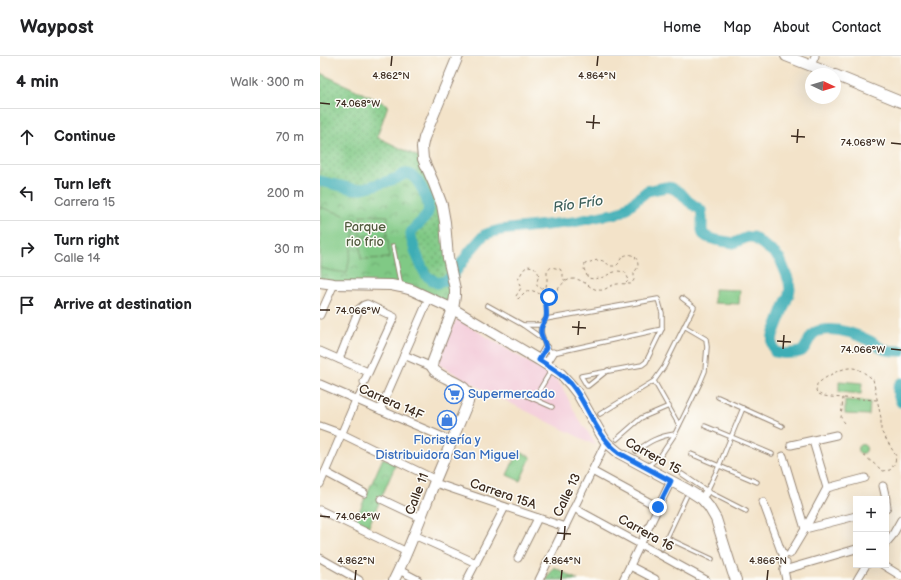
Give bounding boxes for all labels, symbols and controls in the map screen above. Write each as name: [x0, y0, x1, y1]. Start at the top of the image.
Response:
text: Waypost: [20, 16, 94, 39]
text: Home: [663, 19, 701, 36]
text: Map: [723, 19, 751, 36]
text: About: [773, 19, 810, 36]
text: Contact: [832, 19, 881, 36]
north arrow: [805, 68, 841, 104]
text: 4.862°N: [372, 70, 410, 82]
text: 4.864°N: [578, 70, 616, 82]
text: 4 min: [16, 72, 59, 92]
text: Walk · 300 m: [230, 74, 304, 90]
text: 74.068°W: [336, 98, 380, 110]
icon: ahead: [16, 126, 38, 148]
text: Continue: [54, 127, 116, 146]
text: 70 m: [276, 129, 304, 145]
text: 74.068°W: [841, 137, 885, 149]
text: Turn left: [54, 175, 111, 194]
icon: left: [16, 182, 38, 204]
text: 200 m: [267, 185, 304, 201]
water label: Río Frío: [552, 192, 604, 216]
text: Carrera 15: [54, 194, 115, 210]
park label: Parque rio frio: [344, 219, 386, 250]
text: Turn right: [54, 231, 119, 250]
icon: right: [16, 238, 38, 260]
text: 30 m: [274, 241, 304, 257]
text: Calle 14: [54, 250, 101, 266]
route start: [540, 288, 558, 306]
icon: arrive: [16, 294, 38, 316]
text: Arrive at destination: [54, 295, 192, 314]
text: 74.066°W: [336, 305, 380, 317]
text: 74.066°W: [841, 344, 885, 356]
street label: Carrera 14F: [356, 381, 426, 424]
supermarket icon: Supermercado: [443, 383, 465, 405]
place label: Supermercado: [468, 386, 555, 402]
shop icon: Floristería y Distribuidora San Miguel: [436, 409, 458, 431]
place label: Floristería y Distribuidora San Miguel: [375, 432, 519, 463]
street label: Carrera 15: [622, 434, 684, 478]
street label: Calle 11: [402, 471, 432, 517]
street label: Calle 13: [550, 471, 584, 519]
street label: Carrera 15A: [468, 475, 538, 513]
map controls: [853, 496, 889, 568]
button: +: [853, 496, 889, 532]
route end: [649, 498, 667, 516]
text: 74.064°W: [336, 511, 380, 523]
street label: Carrera 16: [615, 511, 677, 555]
button: −: [853, 532, 889, 568]
text: 4.862°N: [337, 555, 375, 567]
text: 4.864°N: [543, 555, 581, 567]
text: 4.866°N: [749, 555, 787, 567]

